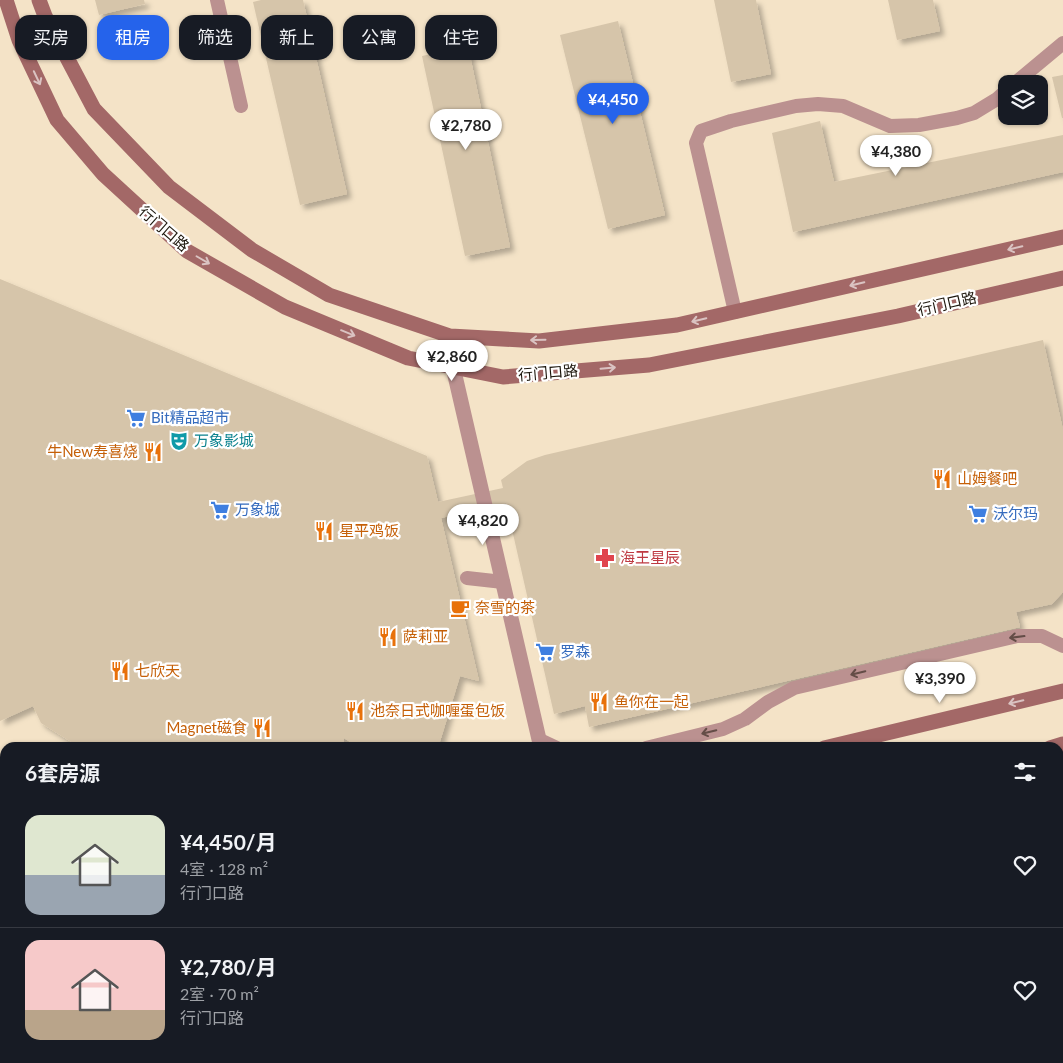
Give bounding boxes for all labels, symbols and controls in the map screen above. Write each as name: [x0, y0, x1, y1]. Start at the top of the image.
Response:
chip: 买房: [15, 15, 87, 60]
chip: 租房: [97, 15, 169, 60]
chip: 筛选: [179, 15, 251, 60]
chip: 新上: [261, 15, 333, 60]
chip: 公寓: [343, 15, 415, 60]
chip: 住宅: [425, 15, 497, 60]
one-way arrow: [33, 70, 42, 85]
map controls: [998, 75, 1048, 125]
button: layers: [998, 75, 1048, 125]
pin: ¥4,450: [572, 82, 654, 125]
text: ¥4,450: [588, 89, 638, 108]
pin: ¥2,780: [425, 108, 507, 151]
text: ¥2,780: [441, 115, 491, 134]
pin: ¥4,380: [855, 134, 937, 177]
text: ¥4,380: [871, 141, 921, 160]
street label: 行门口路: [136, 202, 193, 255]
one-way arrow: [1008, 244, 1024, 253]
one-way arrow: [195, 256, 209, 266]
one-way arrow: [849, 280, 865, 289]
street label: 行门口路: [916, 288, 978, 319]
one-way arrow: [691, 316, 707, 325]
one-way arrow: [340, 329, 355, 339]
one-way arrow: [530, 336, 546, 345]
pin: ¥2,860: [411, 340, 493, 382]
text: ¥2,860: [427, 346, 477, 365]
street label: 行门口路: [517, 360, 579, 384]
one-way arrow: [600, 364, 616, 373]
supermarket icon: Bit精品超市: [125, 407, 147, 429]
place label: Bit精品超市: [151, 408, 230, 426]
theatre icon: 万象影城: [168, 430, 190, 452]
place label: 万象影城: [194, 431, 254, 449]
restaurant icon: 牛New寿喜烧: [142, 441, 164, 463]
place label: 牛New寿喜烧: [47, 442, 138, 460]
restaurant icon: 山姆餐吧: [931, 468, 953, 490]
place label: 山姆餐吧: [957, 469, 1017, 487]
supermarket icon: 万象城: [209, 499, 231, 521]
place label: 万象城: [235, 500, 280, 518]
supermarket icon: 沃尔玛: [967, 503, 989, 525]
pin: ¥4,820: [442, 504, 524, 546]
place label: 沃尔玛: [993, 504, 1038, 522]
text: ¥4,820: [458, 510, 508, 529]
restaurant icon: 星平鸡饭: [313, 520, 335, 542]
place label: 星平鸡饭: [339, 521, 399, 539]
pharmacy icon: 海王星辰: [594, 547, 616, 569]
place label: 海王星辰: [620, 548, 680, 566]
cafe icon: 奈雪的茶: [449, 597, 471, 619]
place label: 奈雪的茶: [475, 598, 535, 616]
restaurant icon: 萨莉亚: [377, 626, 399, 648]
place label: 萨莉亚: [403, 627, 448, 645]
one-way arrow: [1009, 632, 1025, 642]
supermarket icon: 罗森: [534, 641, 556, 663]
place label: 罗森: [560, 642, 590, 660]
restaurant icon: 七欣天: [109, 660, 131, 682]
place label: 七欣天: [135, 661, 180, 679]
pin: ¥3,390: [899, 662, 981, 704]
text: ¥3,390: [915, 668, 965, 687]
one-way arrow: [851, 669, 867, 678]
restaurant icon: 鱼你在一起: [588, 691, 610, 713]
place label: 鱼你在一起: [614, 692, 689, 710]
one-way arrow: [1008, 698, 1024, 707]
restaurant icon: 池奈日式咖喱蛋包饭: [344, 700, 366, 722]
place label: 池奈日式咖喱蛋包饭: [370, 701, 505, 719]
restaurant icon: Magnet磁食: [251, 717, 273, 739]
place label: Magnet磁食: [166, 718, 247, 736]
one-way arrow: [702, 728, 718, 737]
icon: filters: [1011, 758, 1039, 786]
text: 6套房源: [25, 760, 100, 785]
text: ¥4,450/月: [180, 829, 277, 854]
icon: home: [65, 835, 125, 895]
icon: heart: [1011, 851, 1039, 879]
text: 4室 · 128 m²: [180, 859, 268, 878]
text: 行门口路: [180, 883, 244, 902]
text: ¥2,780/月: [180, 954, 277, 979]
icon: home: [65, 960, 125, 1020]
icon: heart: [1011, 976, 1039, 1004]
text: 2室 · 70 m²: [180, 984, 259, 1003]
text: 行门口路: [180, 1008, 244, 1027]

